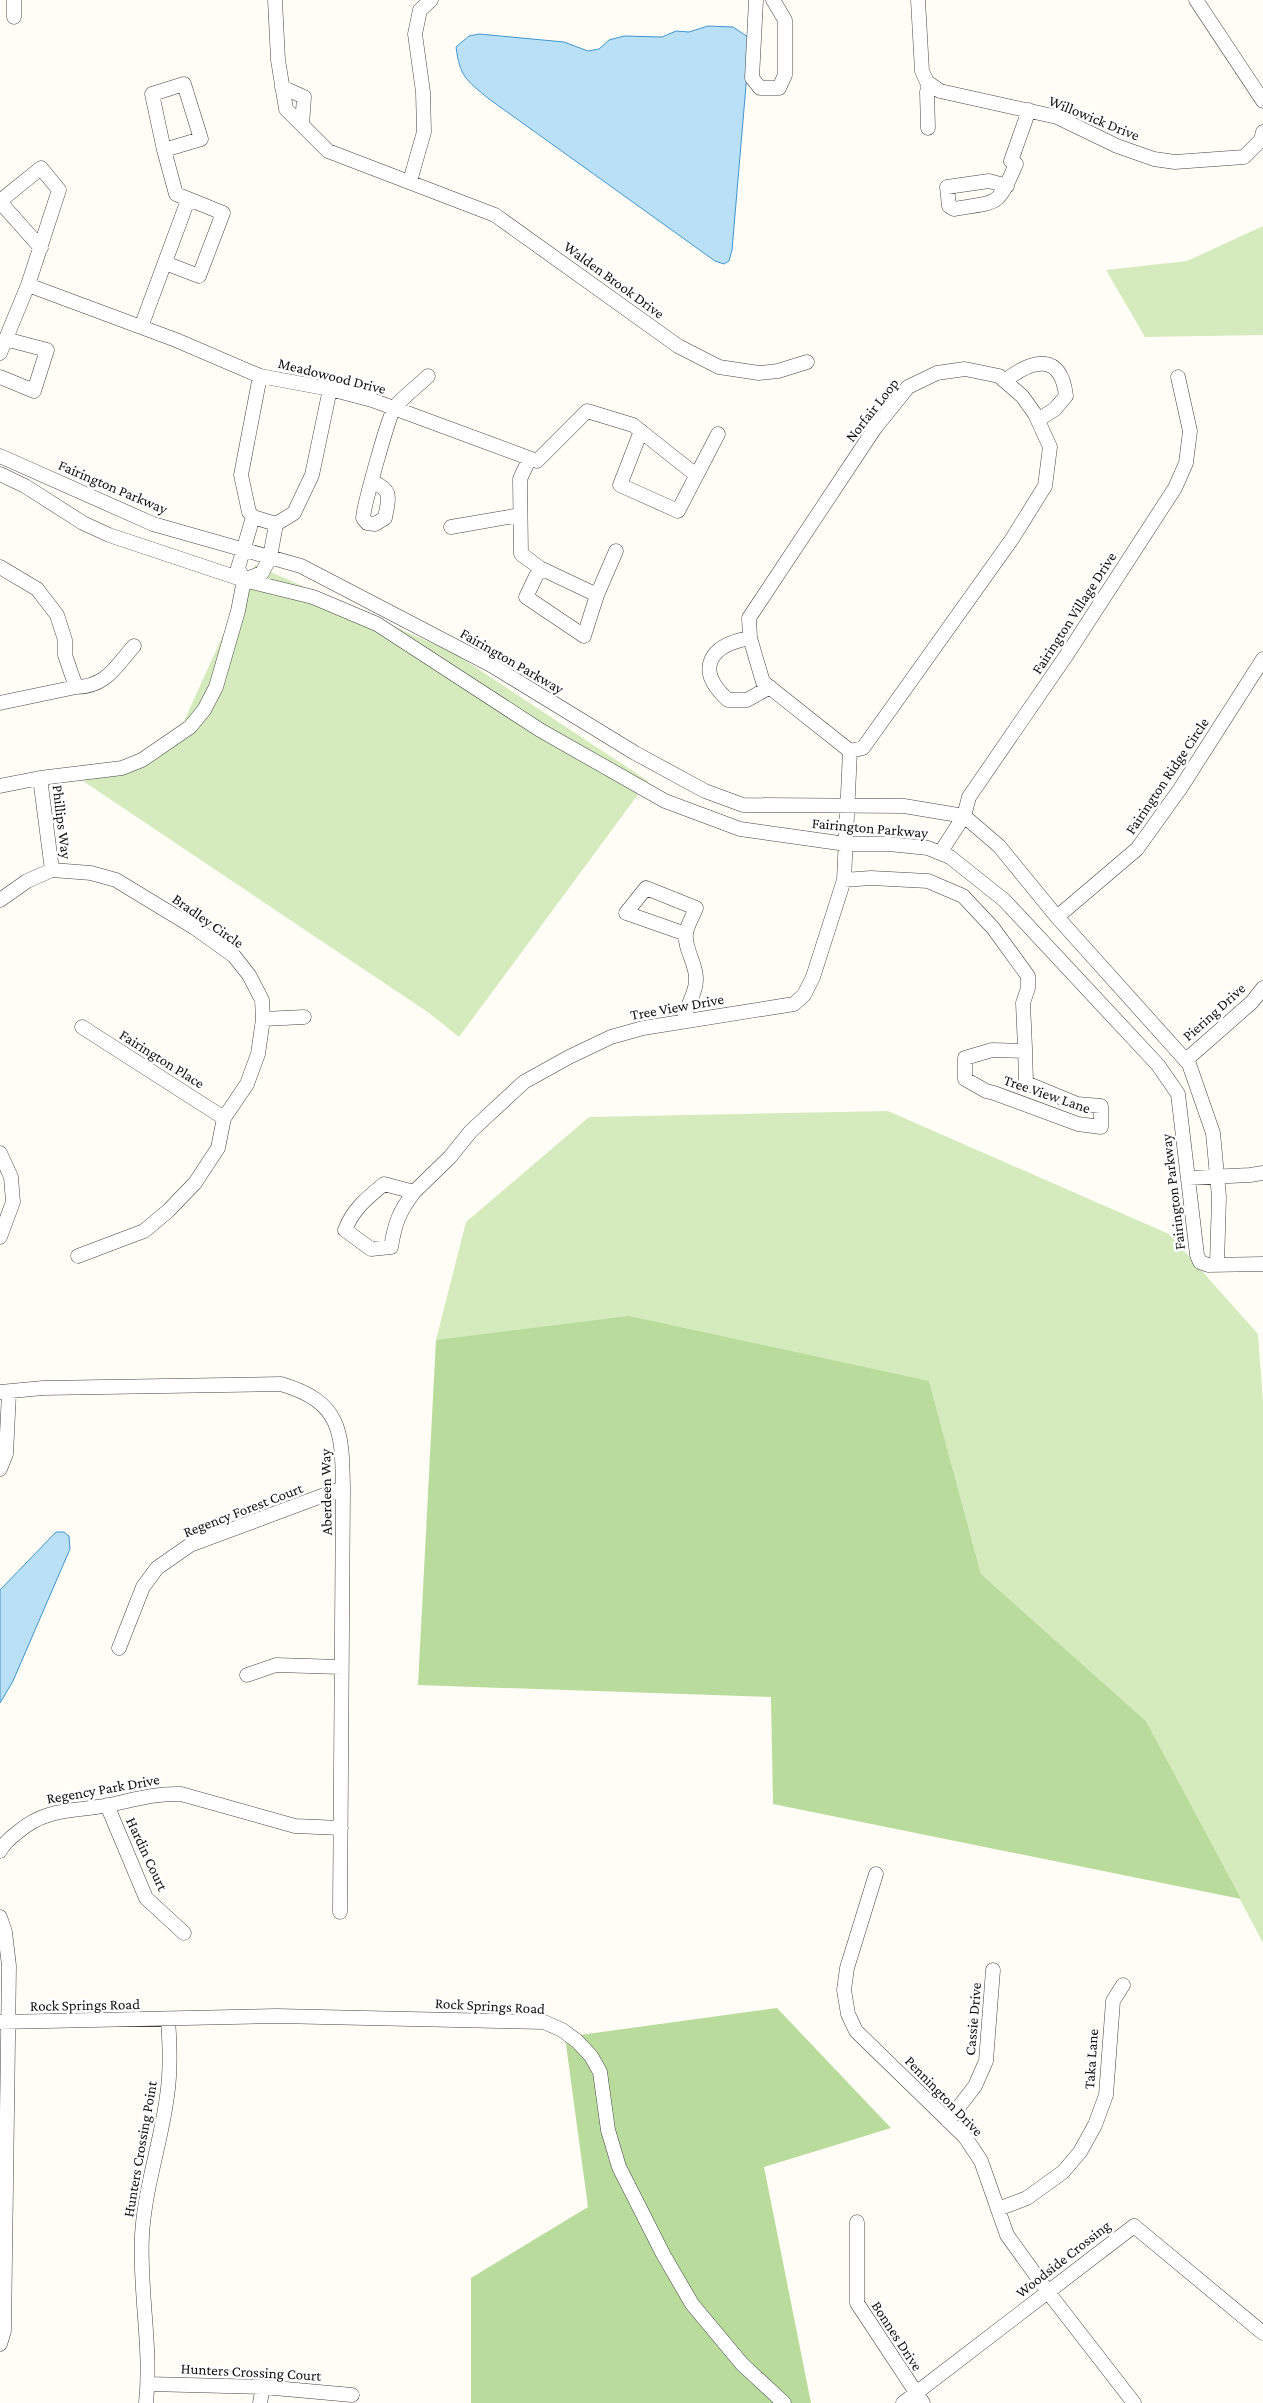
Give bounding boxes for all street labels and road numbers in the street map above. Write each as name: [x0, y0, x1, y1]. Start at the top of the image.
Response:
street label: Willowick Drive: [1046, 93, 1142, 144]
street label: Walden Brook Drive: [561, 238, 668, 322]
street label: Meadowood Drive: [277, 355, 388, 397]
street label: Norfair Loop: [842, 375, 903, 446]
street label: Fairington Parkway: [56, 457, 170, 518]
street label: Fairington Village Drive: [1029, 549, 1120, 677]
street label: Fairington Parkway: [457, 625, 567, 698]
street label: Fairington Ridge Circle: [1122, 714, 1213, 838]
street label: Phillips Way: [49, 784, 75, 860]
street label: Fairington Parkway: [811, 815, 929, 842]
street label: Bradley Circle: [169, 891, 247, 952]
street label: Piering Drive: [1180, 980, 1249, 1045]
street label: Tree View Drive: [629, 991, 725, 1023]
street label: Fairington Place: [116, 1027, 208, 1093]
street label: Tree View Lane: [1001, 1072, 1093, 1116]
street label: Fairington Parkway: [1158, 1133, 1189, 1251]
street label: Aberdeen Way: [317, 1448, 336, 1535]
street label: Regency Forest Court: [181, 1479, 306, 1541]
street label: Regency Park Drive: [45, 1771, 161, 1808]
street label: Hardin Court: [123, 1815, 171, 1894]
street label: Cassie Drive: [962, 1981, 984, 2056]
street label: Rock Springs Road: [435, 1995, 546, 2018]
street label: Rock Springs Road: [30, 1996, 140, 2015]
street label: Taka Lane: [1081, 2028, 1101, 2090]
street label: Pennington Drive: [901, 2053, 986, 2140]
street label: Hunters Crossing Point: [120, 2079, 161, 2219]
street label: Woodside Crossing: [1013, 2217, 1114, 2302]
street label: Bonnes Drive: [869, 2298, 926, 2374]
street label: Hunters Crossing Court: [180, 2360, 323, 2385]

